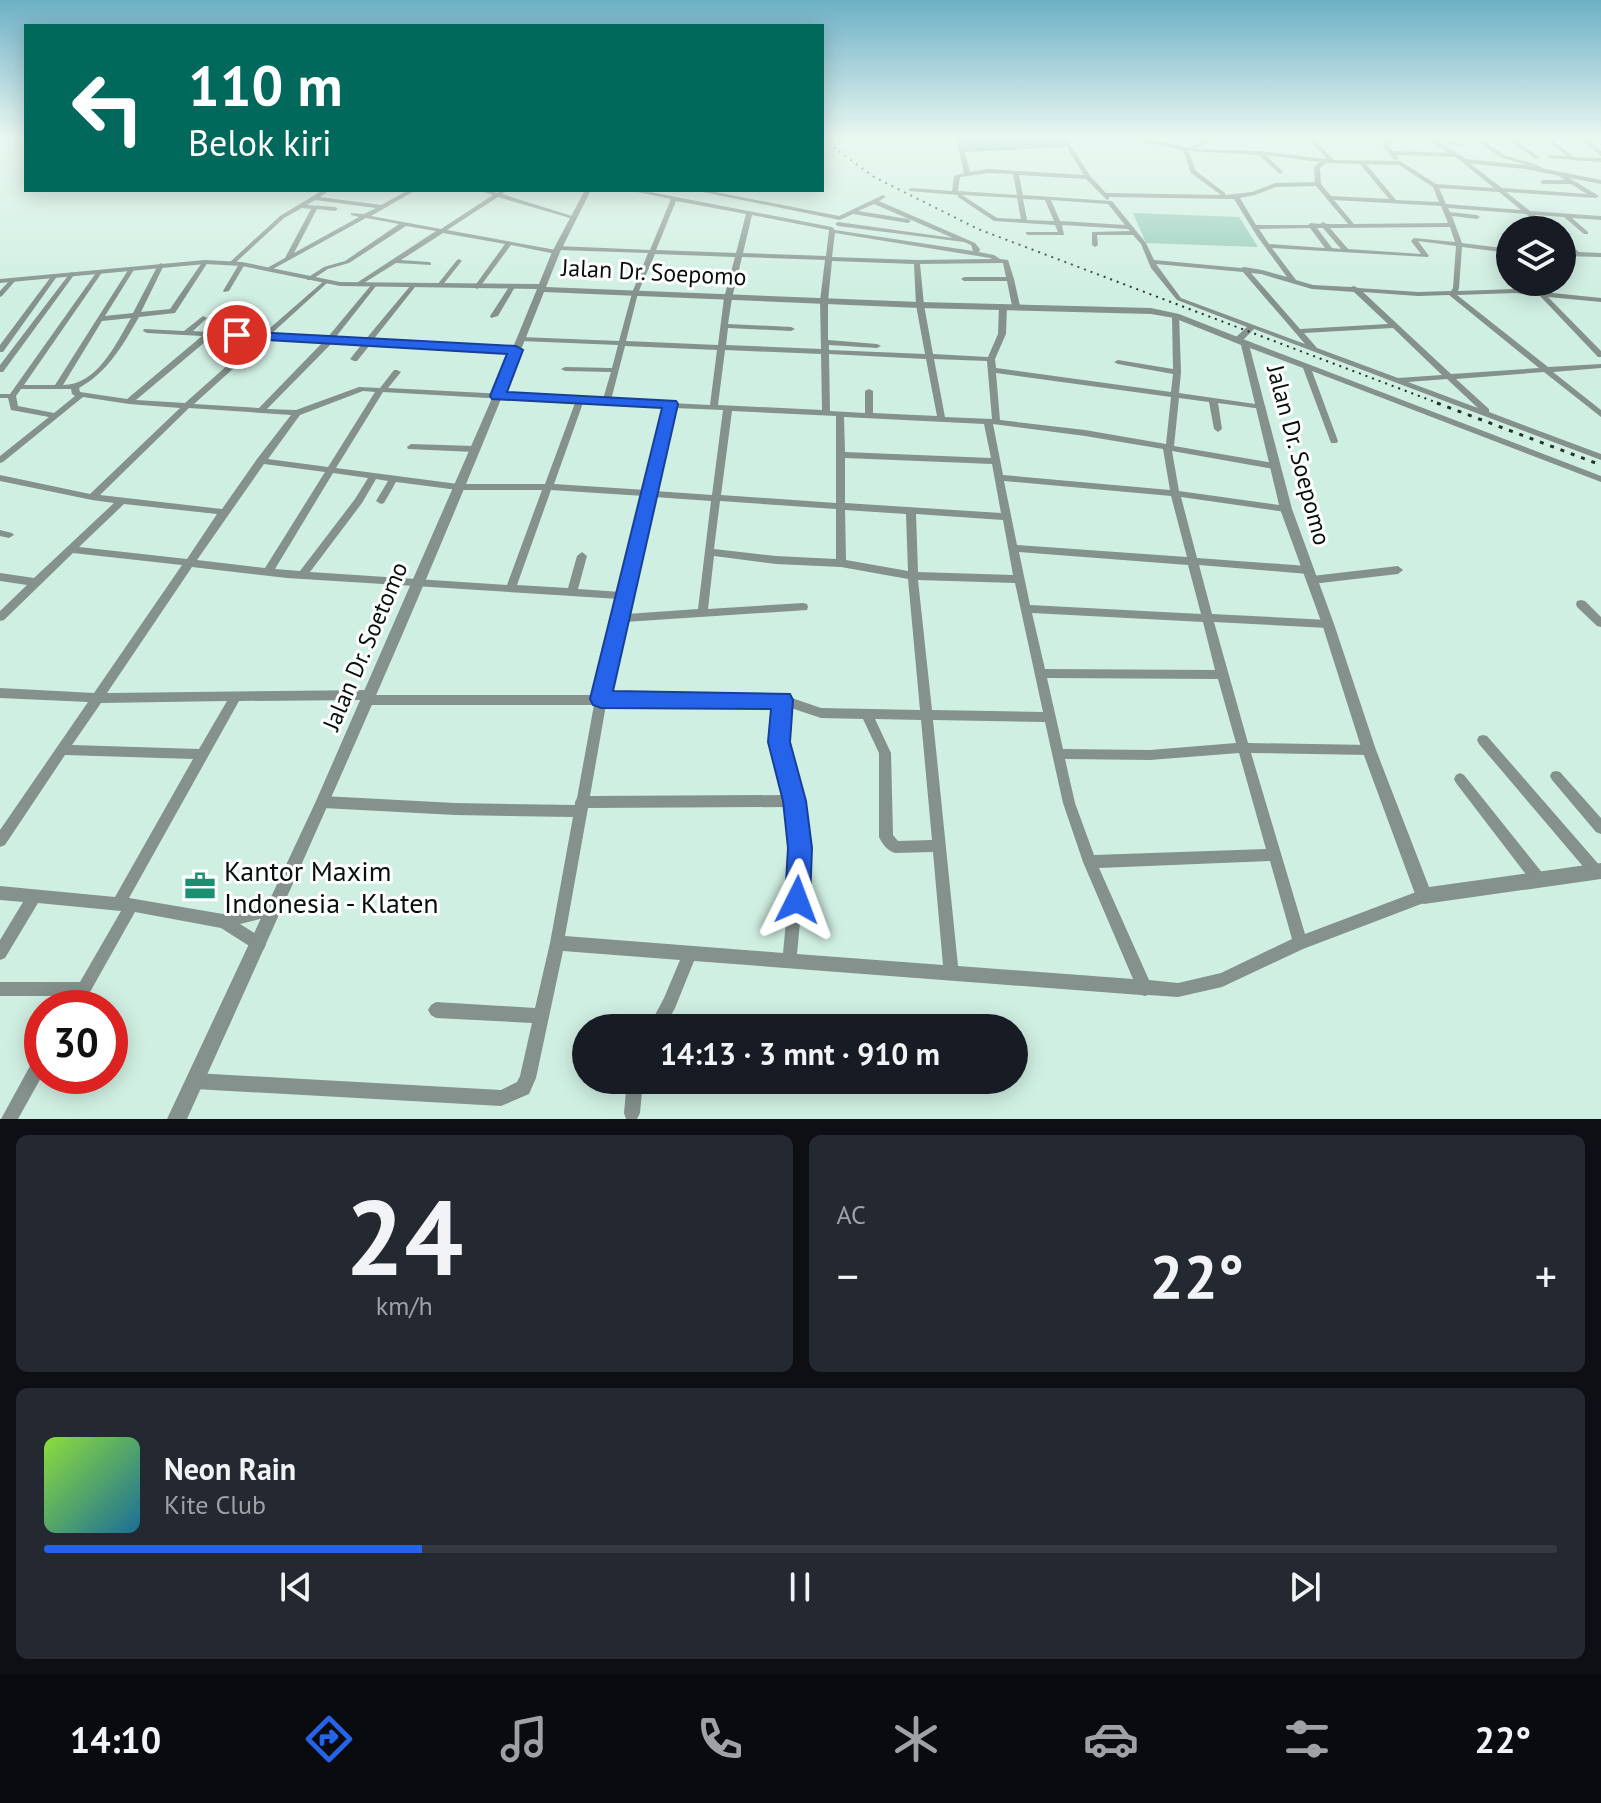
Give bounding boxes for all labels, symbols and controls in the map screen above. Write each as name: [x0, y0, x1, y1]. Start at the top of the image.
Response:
text: 110 m: [188, 49, 343, 121]
icon: left: [56, 56, 160, 160]
text: Belok kiri: [188, 119, 332, 166]
map controls: [1496, 216, 1576, 296]
button: layers: [1496, 216, 1576, 296]
street label: Jalan Dr. Soepomo: [560, 252, 747, 292]
pin: [203, 301, 271, 369]
icon: arrive: [215, 313, 259, 357]
street label: Jalan Dr. Soepomo: [1260, 360, 1338, 549]
street label: Jalan Dr. Soetomo: [315, 557, 414, 736]
place label: Kantor Maxim Indonesia - Klaten: [224, 852, 439, 921]
position arrow: [755, 858, 839, 942]
office icon: Kantor Maxim Indonesia - Klaten: [183, 869, 217, 903]
speed limit sign: 30: [24, 990, 128, 1094]
text: 14:13 · 3 mnt · 910 m: [660, 1034, 940, 1073]
text: 24: [345, 1169, 463, 1304]
text: AC: [837, 1198, 866, 1231]
text: 22°: [1150, 1237, 1244, 1315]
text: −: [837, 1247, 859, 1304]
text: +: [1535, 1247, 1557, 1304]
text: km/h: [376, 1289, 433, 1322]
text: Neon Rain: [164, 1449, 296, 1488]
text: Kite Club: [164, 1488, 266, 1521]
icon: previous: [274, 1565, 318, 1609]
icon: pause: [778, 1565, 822, 1609]
icon: next: [1283, 1565, 1327, 1609]
icon: directions: [301, 1711, 357, 1767]
icon: music: [496, 1711, 552, 1767]
icon: phone: [692, 1711, 748, 1767]
icon: climate: [888, 1711, 944, 1767]
icon: car: [1083, 1711, 1139, 1767]
icon: filters: [1279, 1711, 1335, 1767]
text: 14:10: [70, 1716, 161, 1763]
text: 22°: [1475, 1716, 1531, 1763]

